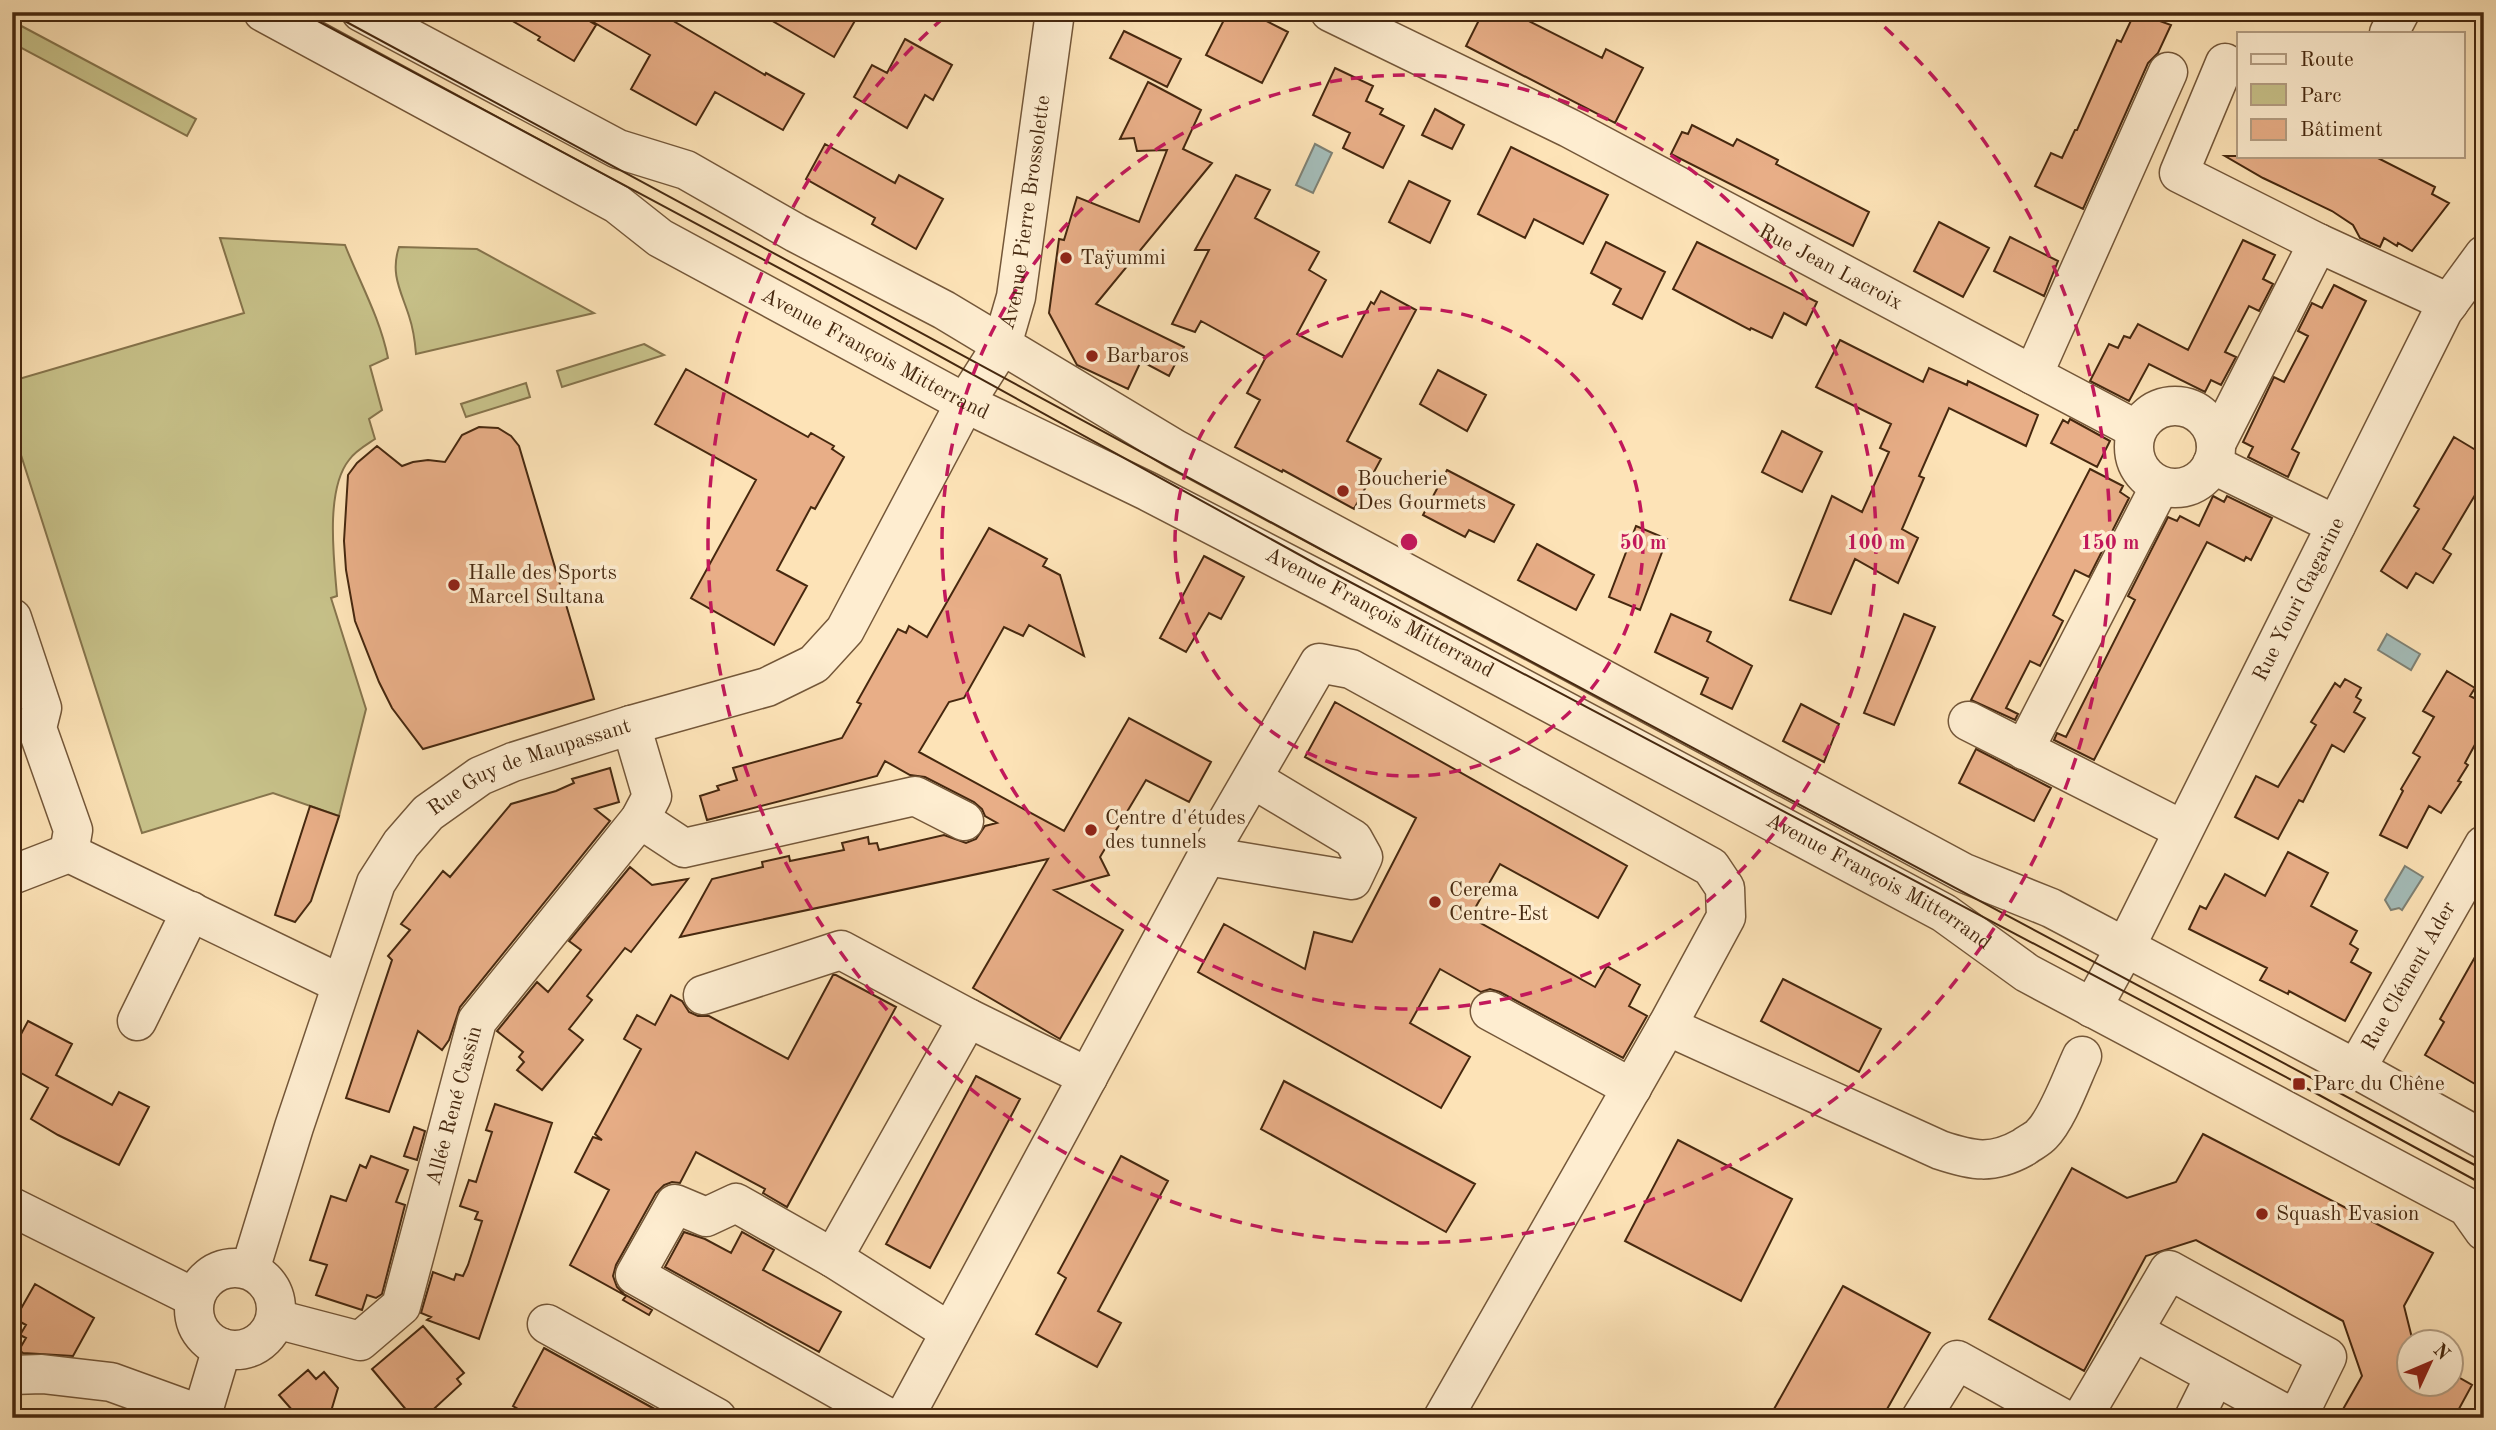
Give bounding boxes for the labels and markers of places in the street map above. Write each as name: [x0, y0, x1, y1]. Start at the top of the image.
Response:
place label: Taÿummi: [1080, 248, 1166, 269]
marker: Taÿummi: [1058, 250, 1074, 266]
place label: Barbaros: [1106, 346, 1189, 367]
marker: Barbaros: [1084, 348, 1100, 364]
place label: Boucherie Des Gourmets: [1357, 469, 1486, 514]
marker: Boucherie Des Gourmets: [1335, 483, 1351, 499]
centre of rings: [1397, 530, 1421, 554]
place label: Halle des Sports Marcel Sultana: [468, 563, 617, 608]
marker: Halle des Sports Marcel Sultana: [446, 577, 462, 593]
place label: Centre d'études des tunnels: [1105, 808, 1246, 853]
marker: Centre d'études des tunnels: [1083, 822, 1099, 838]
place label: Cerema Centre-Est: [1449, 880, 1548, 925]
marker: Cerema Centre-Est: [1427, 894, 1443, 910]
place label: Parc du Chêne: [2313, 1074, 2445, 1095]
marker: Parc du Chêne: [2291, 1076, 2307, 1092]
place label: Squash Evasion: [2276, 1204, 2419, 1225]
marker: Squash Evasion: [2254, 1206, 2270, 1222]

